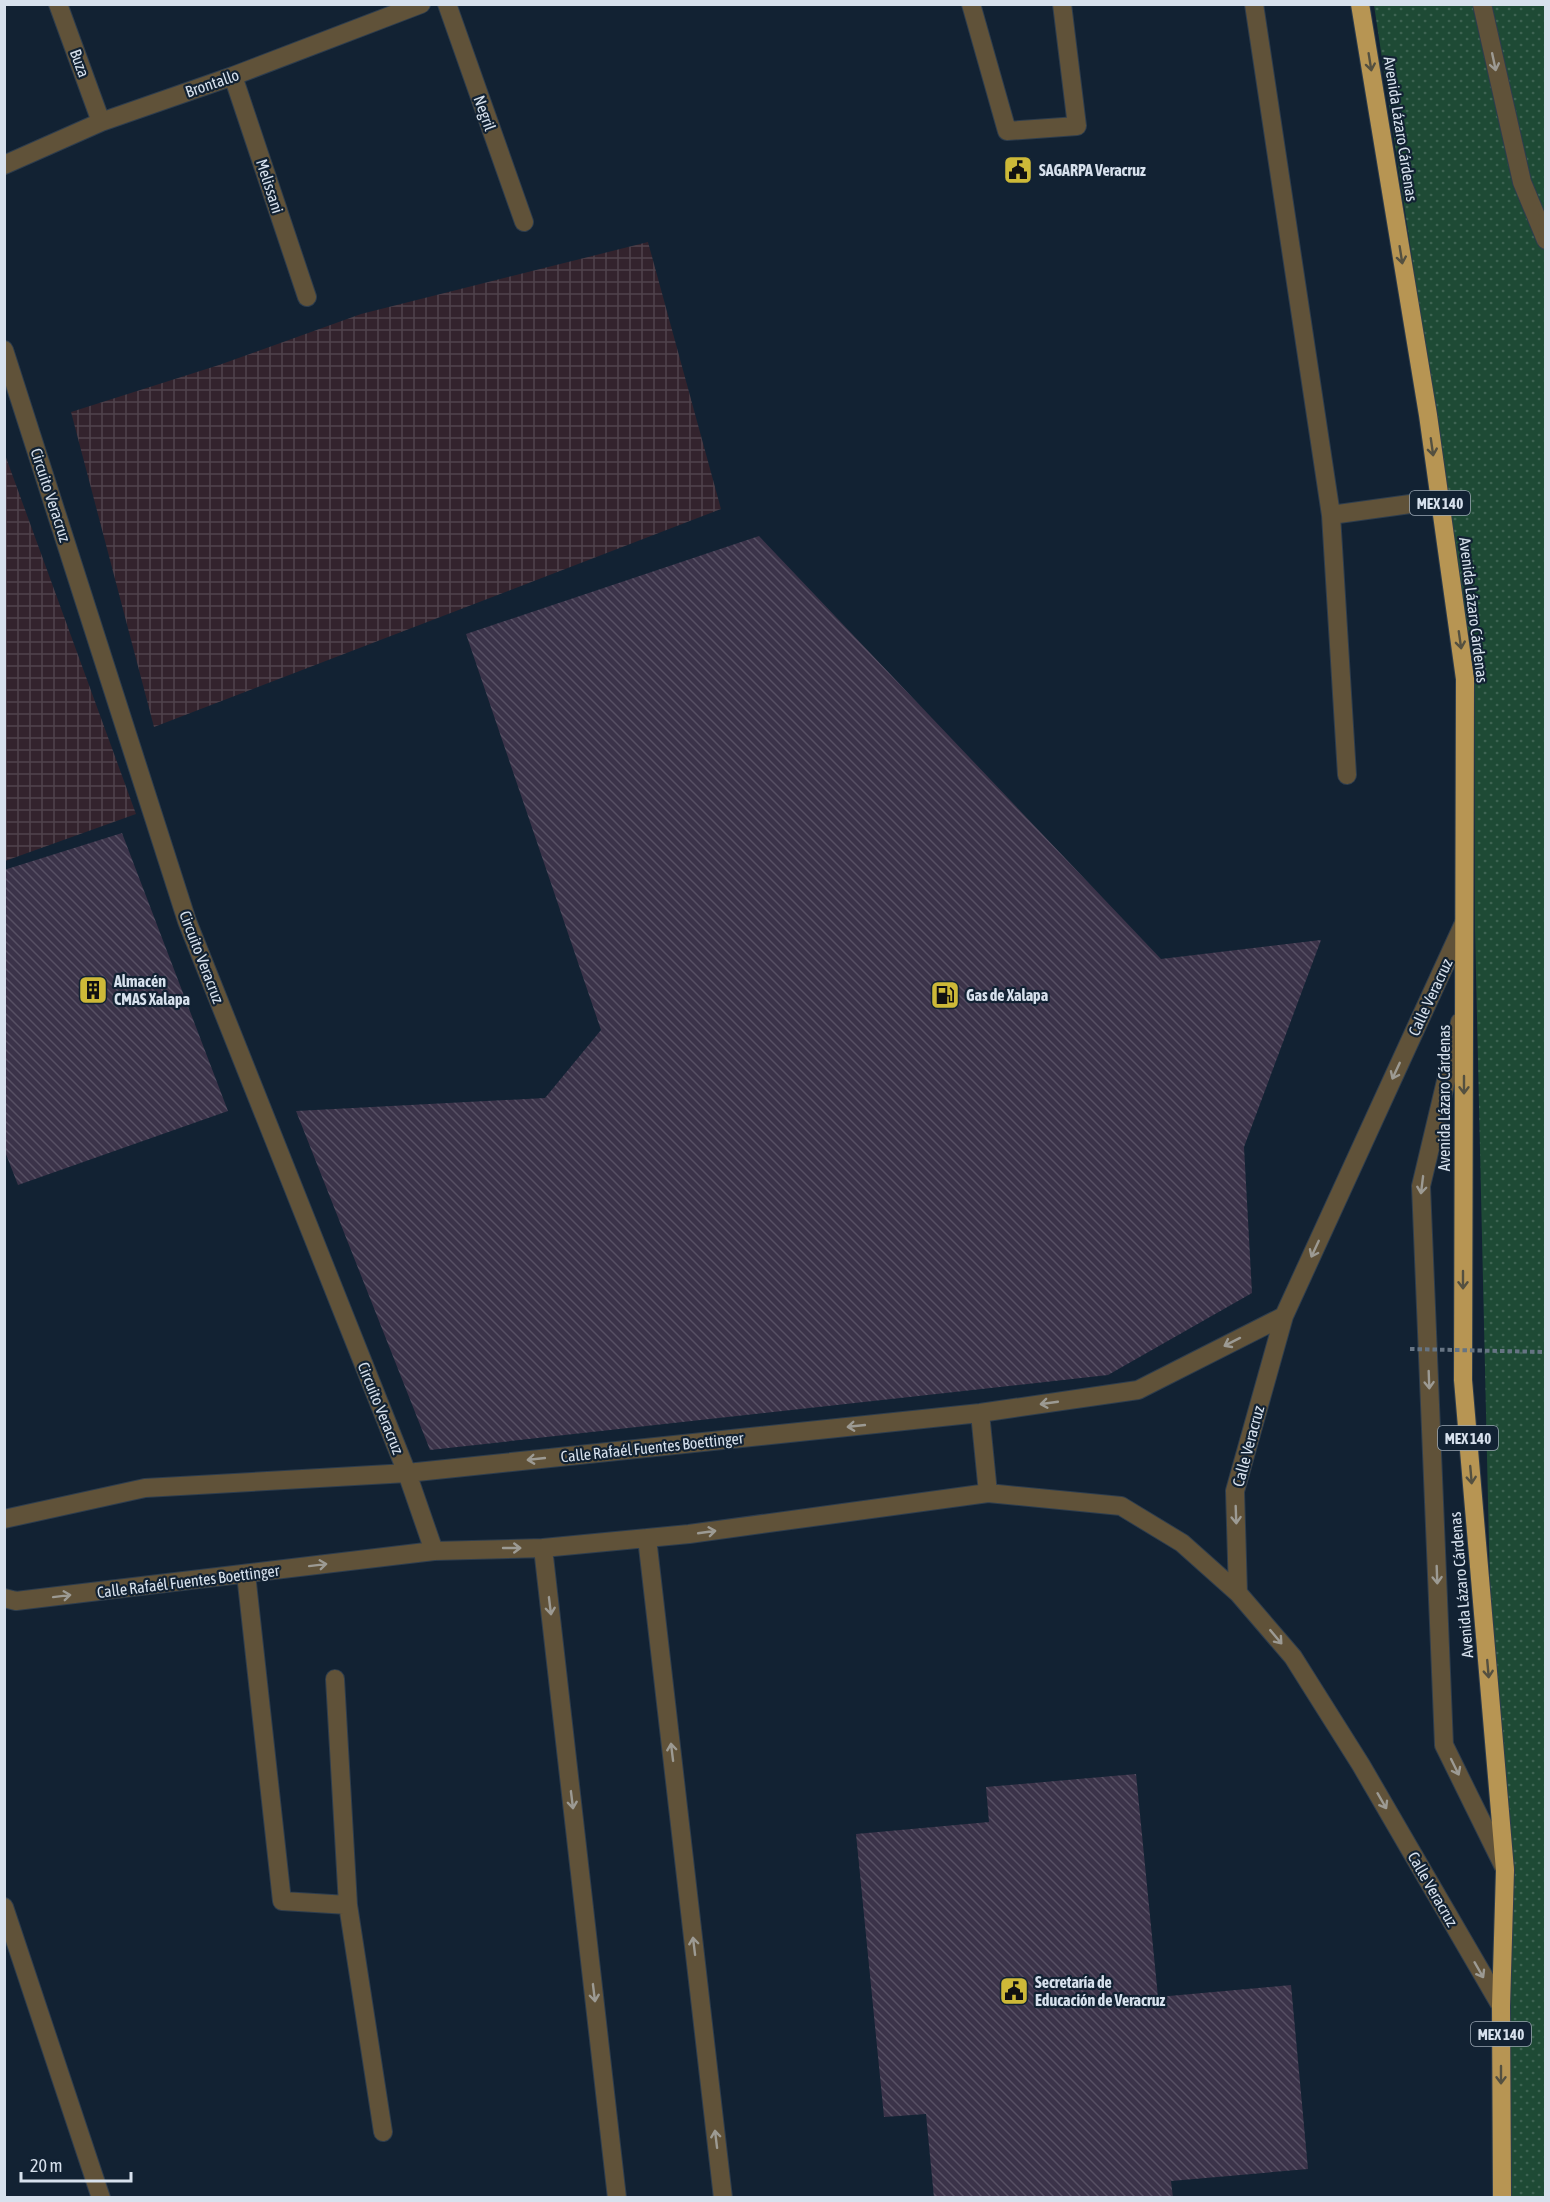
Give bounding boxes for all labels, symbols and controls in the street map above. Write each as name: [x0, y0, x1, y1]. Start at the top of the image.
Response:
street label: Buza: [67, 47, 93, 79]
one-way arrow: [1365, 52, 1376, 72]
one-way arrow: [1488, 52, 1500, 71]
street label: Avenida Lázaro Cárdenas: [1381, 55, 1421, 203]
street label: Brontallo: [183, 65, 241, 101]
street label: Negril: [469, 93, 500, 134]
public building icon: SAGARPA Veracruz: [1002, 154, 1034, 186]
street label: Melissani: [253, 157, 287, 215]
place label: SAGARPA Veracruz: [1039, 161, 1146, 179]
one-way arrow: [1396, 244, 1407, 264]
one-way arrow: [1427, 437, 1438, 457]
street label: Circuito Veracruz: [27, 446, 75, 544]
road number: MEX 140: [1410, 491, 1470, 515]
street label: Avenida Lázaro Cárdenas: [1456, 536, 1492, 684]
one-way arrow: [1454, 630, 1465, 650]
street label: Circuito Veracruz: [176, 908, 228, 1006]
street label: Calle Veracruz: [1404, 955, 1456, 1038]
place label: Almacén CMAS Xalapa: [113, 972, 190, 1008]
building icon: Almacén CMAS Xalapa: [77, 974, 109, 1006]
fuel station icon: Gas de Xalapa: [929, 979, 961, 1011]
place label: Gas de Xalapa: [966, 986, 1048, 1004]
street label: Avenida Lázaro Cárdenas: [1435, 1024, 1453, 1171]
one-way arrow: [1390, 1062, 1402, 1080]
one-way arrow: [1458, 1075, 1470, 1095]
one-way arrow: [1417, 1175, 1428, 1195]
one-way arrow: [1309, 1239, 1321, 1257]
one-way arrow: [1457, 1270, 1469, 1290]
one-way arrow: [1224, 1337, 1242, 1349]
street label: Circuito Veracruz: [354, 1359, 408, 1457]
one-way arrow: [1423, 1369, 1434, 1389]
one-way arrow: [1040, 1397, 1060, 1408]
street label: Calle Veracruz: [1229, 1403, 1267, 1488]
one-way arrow: [846, 1421, 866, 1432]
road number: MEX 140: [1438, 1426, 1498, 1450]
street label: Calle Rafaél Fuentes Boettinger: [560, 1428, 745, 1467]
one-way arrow: [527, 1454, 547, 1465]
one-way arrow: [1466, 1464, 1477, 1484]
one-way arrow: [1230, 1504, 1241, 1524]
street label: Avenida Lázaro Cárdenas: [1446, 1511, 1476, 1659]
one-way arrow: [696, 1526, 716, 1537]
one-way arrow: [502, 1542, 522, 1554]
one-way arrow: [308, 1560, 328, 1571]
street label: Calle Rafaél Fuentes Boettinger: [96, 1561, 281, 1602]
one-way arrow: [1431, 1564, 1442, 1584]
one-way arrow: [52, 1590, 72, 1601]
one-way arrow: [544, 1595, 555, 1615]
one-way arrow: [1269, 1629, 1283, 1644]
one-way arrow: [1483, 1659, 1494, 1679]
one-way arrow: [666, 1743, 677, 1762]
one-way arrow: [1449, 1758, 1461, 1776]
one-way arrow: [567, 1789, 578, 1809]
one-way arrow: [1376, 1792, 1388, 1809]
street label: Calle Veracruz: [1404, 1849, 1462, 1930]
one-way arrow: [688, 1936, 699, 1956]
one-way arrow: [1474, 1961, 1486, 1978]
place label: Secretaría de Educación de Veracruz: [1035, 1973, 1165, 2009]
public building icon: Secretaría de Educación de Veracruz: [998, 1975, 1030, 2007]
one-way arrow: [589, 1983, 600, 2003]
road number: MEX 140: [1471, 2022, 1531, 2046]
one-way arrow: [1495, 2065, 1507, 2085]
one-way arrow: [711, 2130, 722, 2150]
scale bar: [21, 2145, 130, 2183]
text: 20 m: [30, 2155, 62, 2176]

